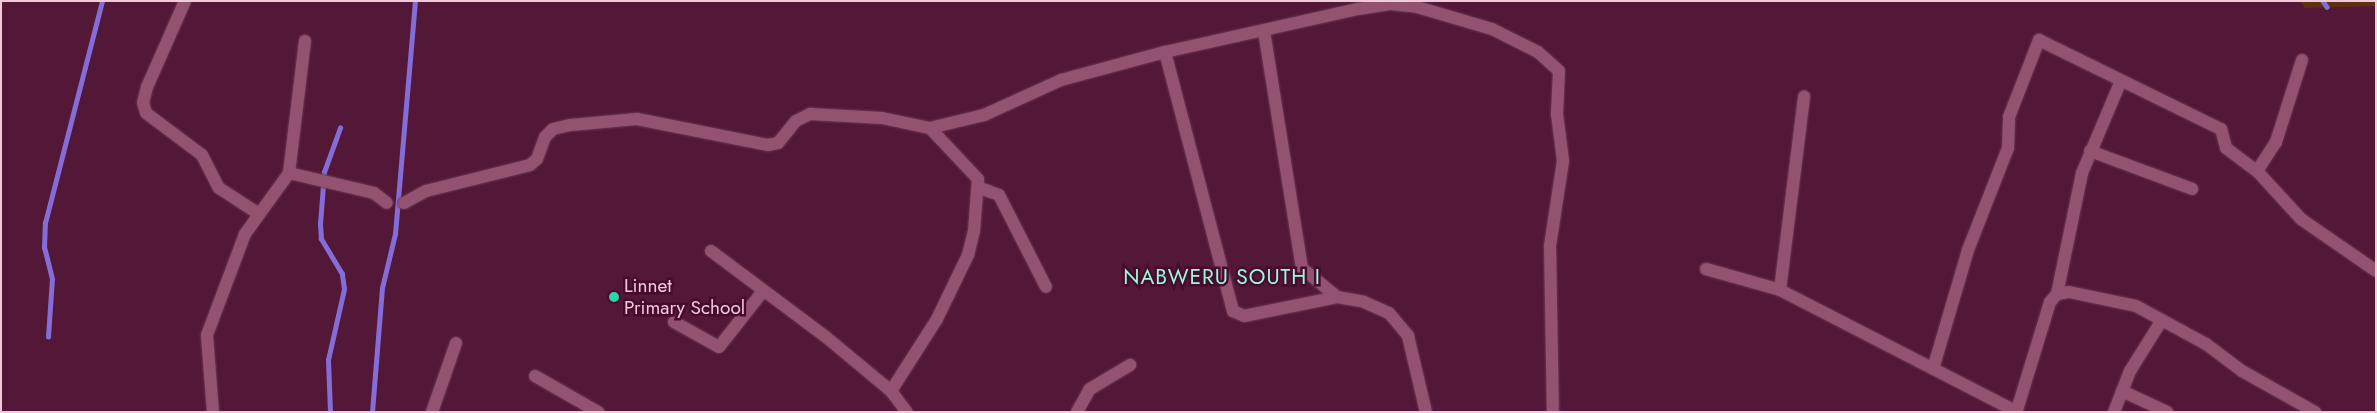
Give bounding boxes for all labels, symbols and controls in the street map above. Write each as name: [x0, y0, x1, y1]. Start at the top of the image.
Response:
district label: NABWERU SOUTH I: [1121, 264, 1323, 290]
place label: Linnet Primary School: [624, 275, 745, 319]
marker: Linnet Primary School: [608, 291, 620, 303]

